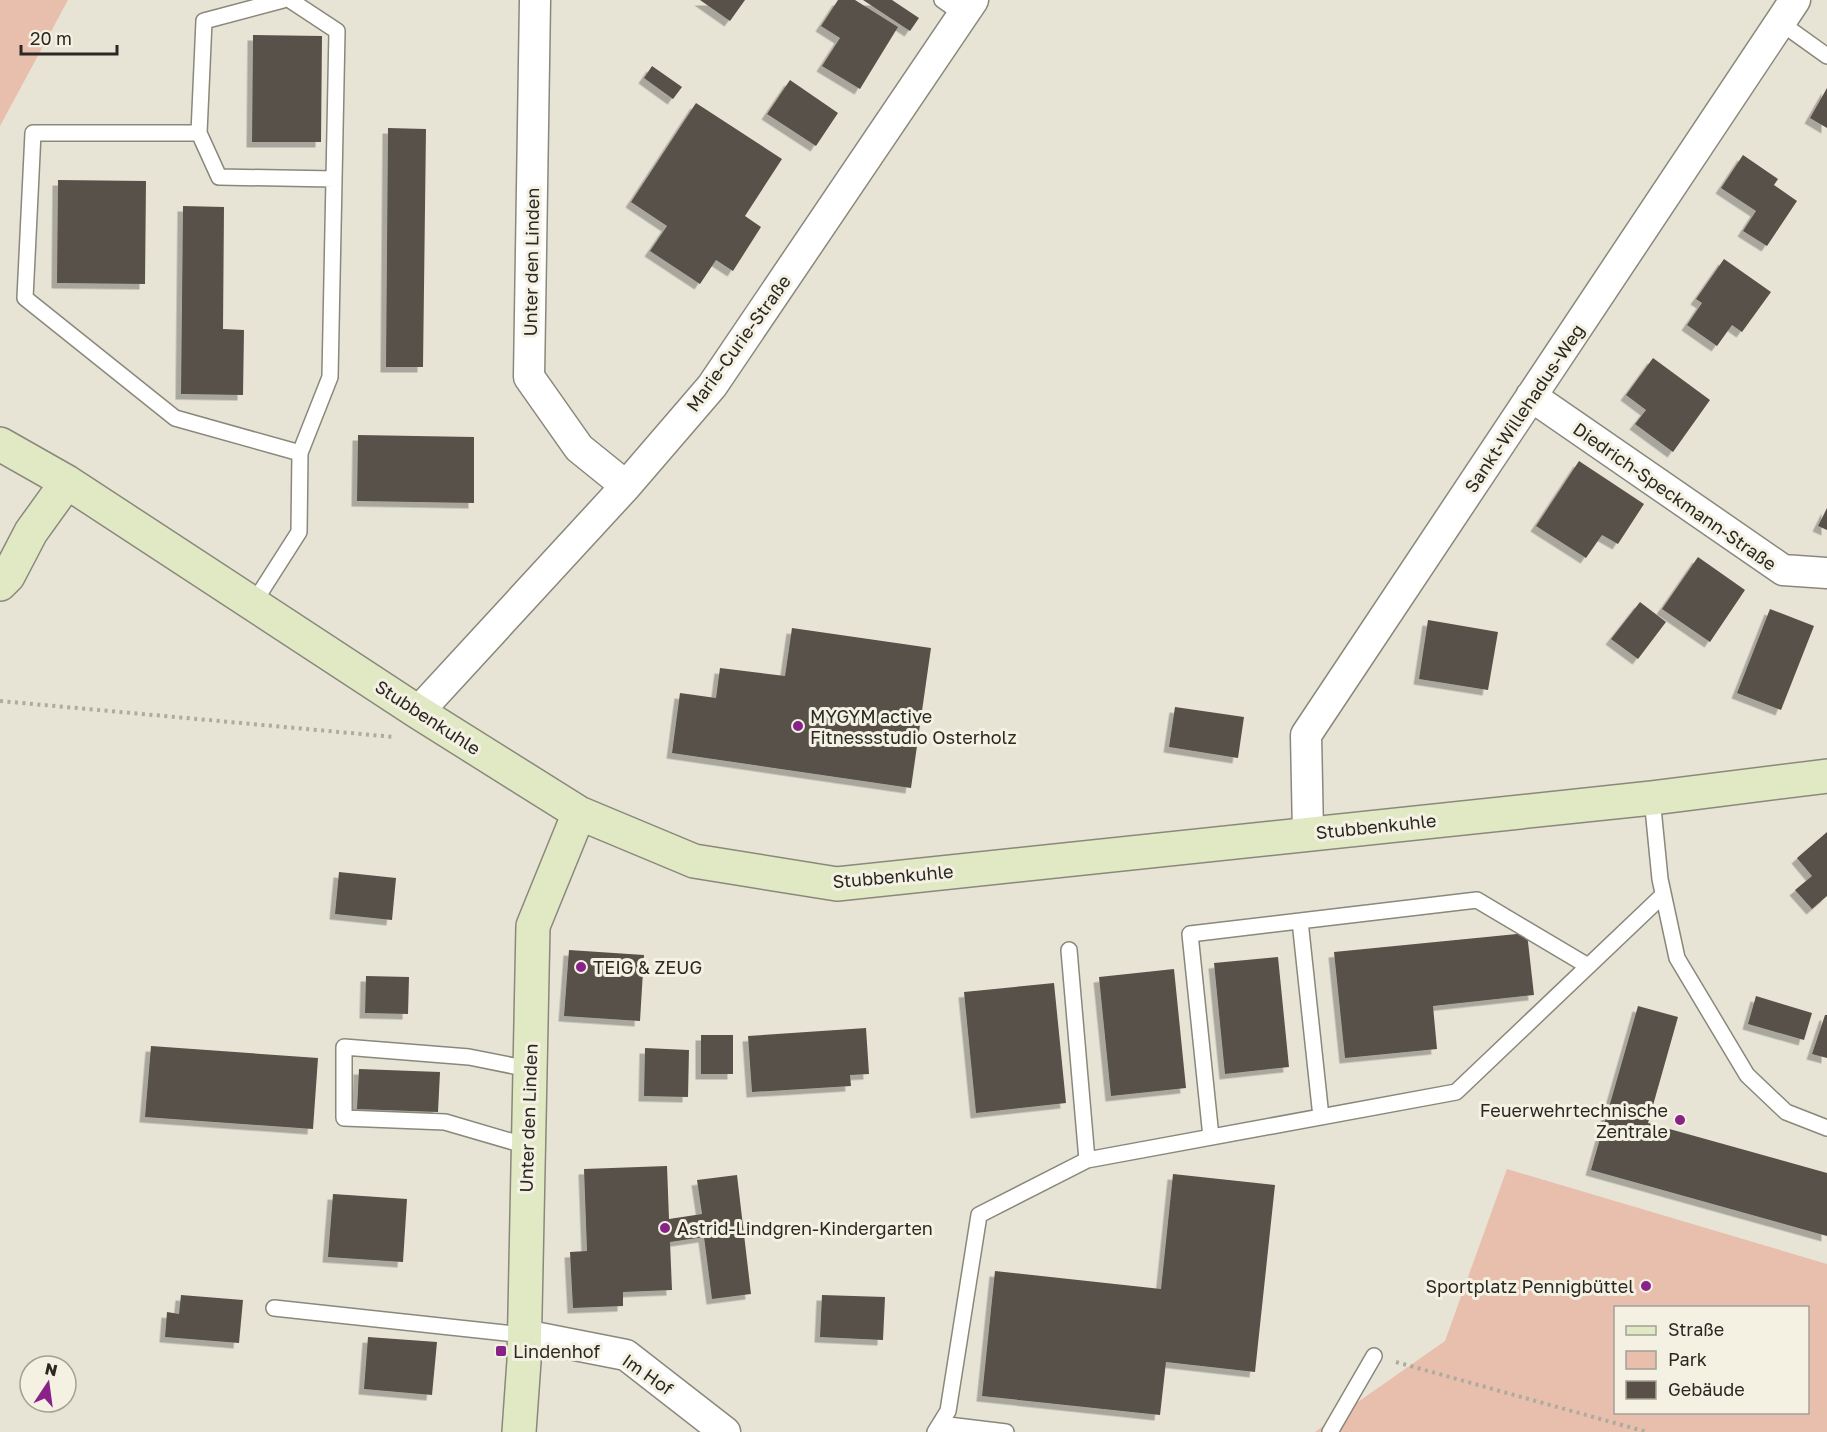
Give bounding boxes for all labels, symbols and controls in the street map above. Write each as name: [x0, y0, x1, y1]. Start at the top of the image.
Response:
scale bar: [21, 18, 117, 56]
text: 20 m: [30, 27, 72, 49]
street label: Unter den Linden: [519, 187, 543, 337]
street label: Marie-Curie-Straße: [681, 270, 795, 416]
street label: Sankt-Willehadus-Weg: [1459, 320, 1589, 496]
street label: Diedrich-Speckmann-Straße: [1569, 417, 1781, 575]
street label: Stubbenkuhle: [371, 675, 485, 759]
place label: MYGYM active Fitnessstudio Osterholz: [810, 705, 1017, 748]
marker: MYGYM active Fitnessstudio Osterholz: [791, 719, 805, 733]
street label: Stubbenkuhle: [1315, 809, 1437, 843]
street label: Stubbenkuhle: [832, 860, 954, 892]
place label: TEIG & ZEUG: [593, 956, 702, 978]
marker: TEIG & ZEUG: [574, 960, 588, 974]
street label: Unter den Linden: [514, 1043, 542, 1193]
place label: Feuerwehrtechnische Zentrale: [1480, 1099, 1668, 1142]
marker: Feuerwehrtechnische Zentrale: [1673, 1113, 1687, 1127]
place label: Astrid-Lindgren-Kindergarten: [677, 1217, 933, 1239]
marker: Astrid-Lindgren-Kindergarten: [658, 1221, 672, 1235]
place label: Sportplatz Pennigbüttel: [1426, 1275, 1634, 1297]
marker: Sportplatz Pennigbüttel: [1639, 1279, 1653, 1293]
legend: [1614, 1306, 1809, 1414]
text: Straße: [1668, 1318, 1724, 1340]
place label: Lindenhof: [513, 1340, 600, 1362]
marker: Lindenhof: [494, 1344, 508, 1358]
text: Park: [1668, 1348, 1707, 1370]
street label: Im Hof: [618, 1349, 678, 1400]
north arrow: [18, 1354, 78, 1414]
text: N: [43, 1358, 60, 1380]
text: Gebäude: [1668, 1378, 1745, 1400]

